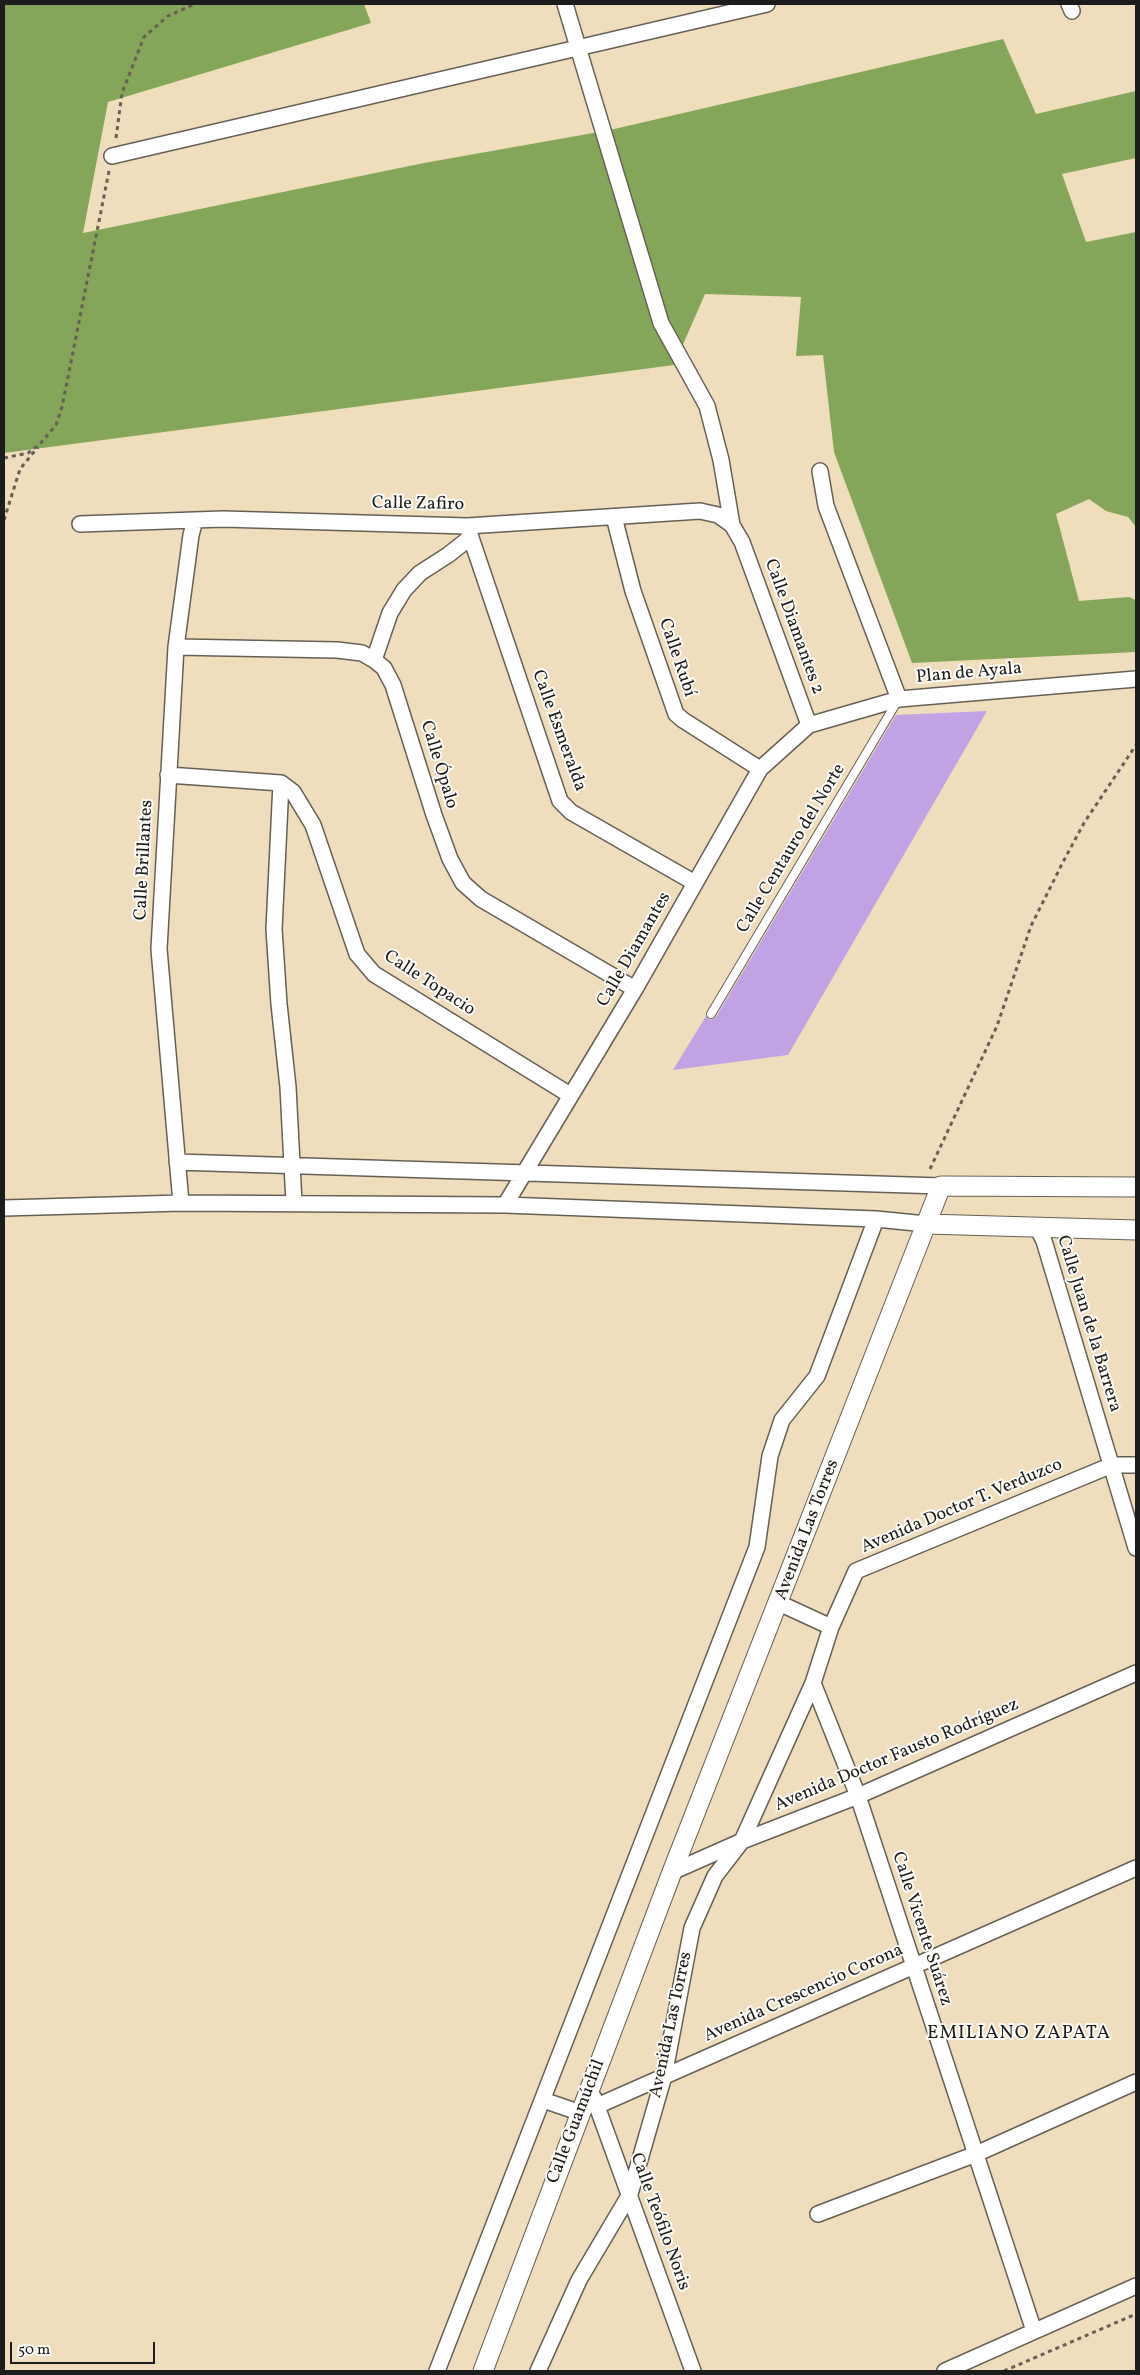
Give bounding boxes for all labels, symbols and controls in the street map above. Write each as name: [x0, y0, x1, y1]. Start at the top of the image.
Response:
street label: Calle Zafiro: [372, 493, 464, 517]
street label: Calle Diamantes 2: [758, 556, 828, 698]
street label: Calle Rubí: [653, 616, 699, 700]
street label: Plan de Ayala: [915, 659, 1023, 689]
street label: Calle Esmeralda: [526, 667, 590, 795]
street label: Calle Ópalo: [414, 718, 462, 812]
street label: Calle Centauro del Norte: [733, 760, 851, 938]
street label: Calle Brillantes: [131, 799, 159, 921]
street label: Calle Diamantes: [593, 889, 677, 1011]
street label: Calle Topacio: [379, 946, 479, 1022]
street label: Calle Juan de la Barrera: [1051, 1233, 1125, 1415]
street label: Avenida Doctor T. Verduzco: [858, 1455, 1066, 1559]
street label: Avenida Las Torres: [771, 1457, 845, 1603]
street label: Avenida Doctor Fausto Rodríguez: [772, 1695, 1022, 1817]
street label: Calle Vicente Suárez: [886, 1849, 956, 2009]
street label: Avenida Crescencio Corona: [701, 1940, 907, 2048]
street label: Avenida Las Torres: [646, 1950, 698, 2100]
district label: EMILIANO ZAPATA: [925, 2024, 1113, 2046]
street label: Calle Guamúchil: [543, 2057, 611, 2187]
street label: Calle Teófilo Noris: [624, 2150, 694, 2294]
scale bar: [12, 2332, 158, 2364]
text: 50 m: [18, 2340, 50, 2361]

